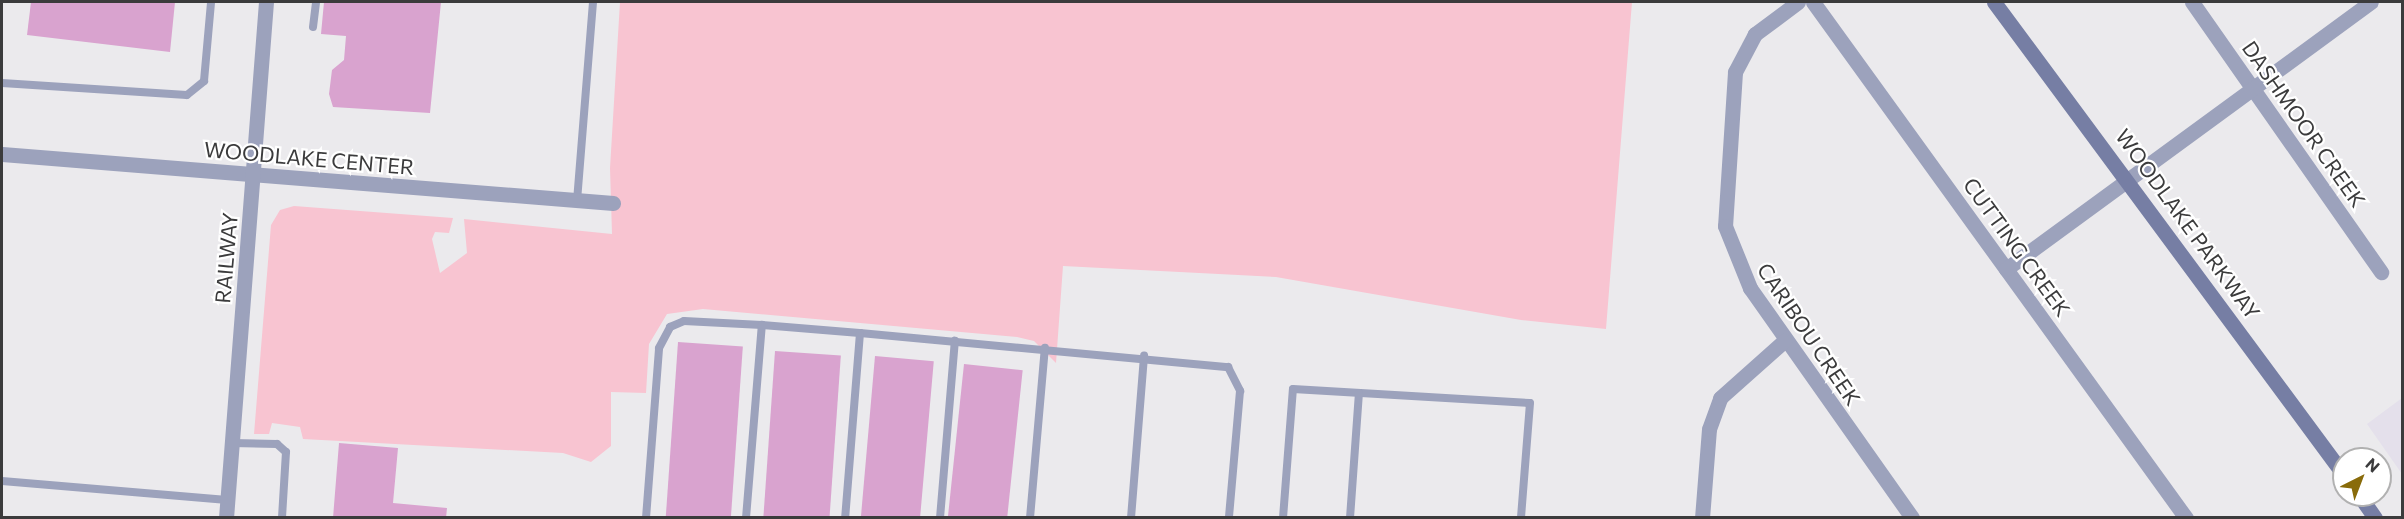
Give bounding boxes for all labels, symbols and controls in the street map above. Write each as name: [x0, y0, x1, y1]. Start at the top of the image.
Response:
street label: DASHMOOR CREEK: [2237, 36, 2371, 212]
street label: WOODLAKE PARKWAY: [2111, 124, 2265, 324]
street label: WOODLAKE CENTER: [203, 136, 415, 180]
street label: CUTTING CREEK: [1958, 173, 2076, 321]
street label: RAILWAY: [209, 212, 243, 304]
street label: CARIBOU CREEK: [1752, 258, 1866, 410]
north arrow: [2332, 447, 2392, 507]
text: N: [2362, 454, 2384, 476]

